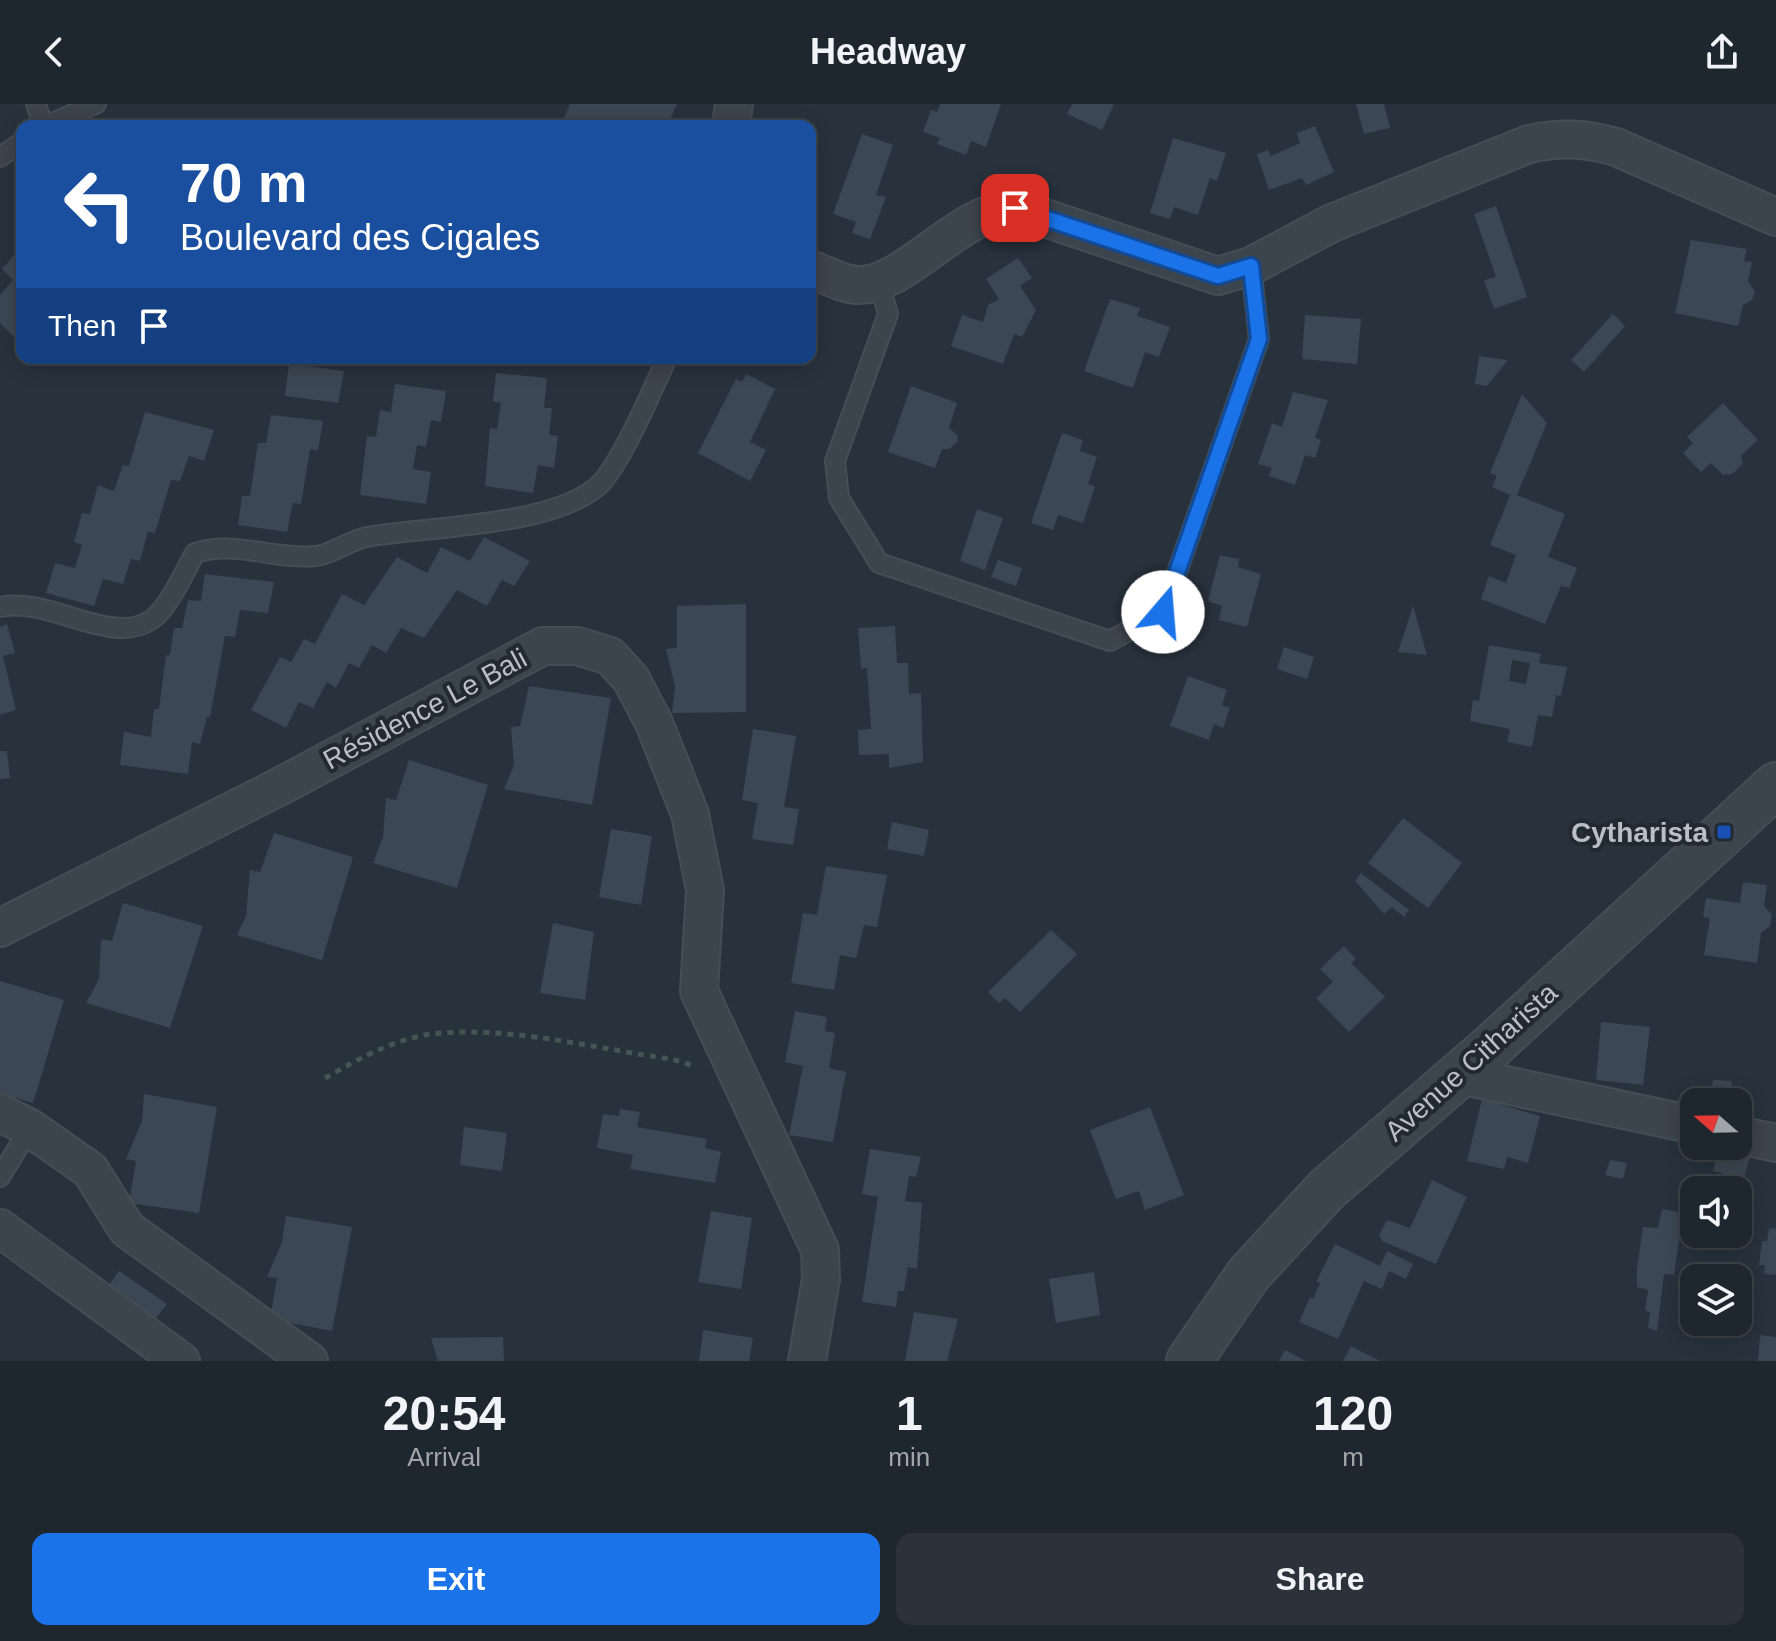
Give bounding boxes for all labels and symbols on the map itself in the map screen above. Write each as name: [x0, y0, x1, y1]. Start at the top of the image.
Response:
pin: [981, 174, 1049, 242]
position arrow: [1121, 570, 1205, 654]
street label: Résidence Le Bali: [318, 642, 532, 776]
place label: Cytharista: [1571, 817, 1708, 848]
marker: Cytharista: [1715, 823, 1733, 841]
street label: Avenue Citharista: [1379, 976, 1564, 1147]
north arrow: [1680, 1088, 1752, 1160]

